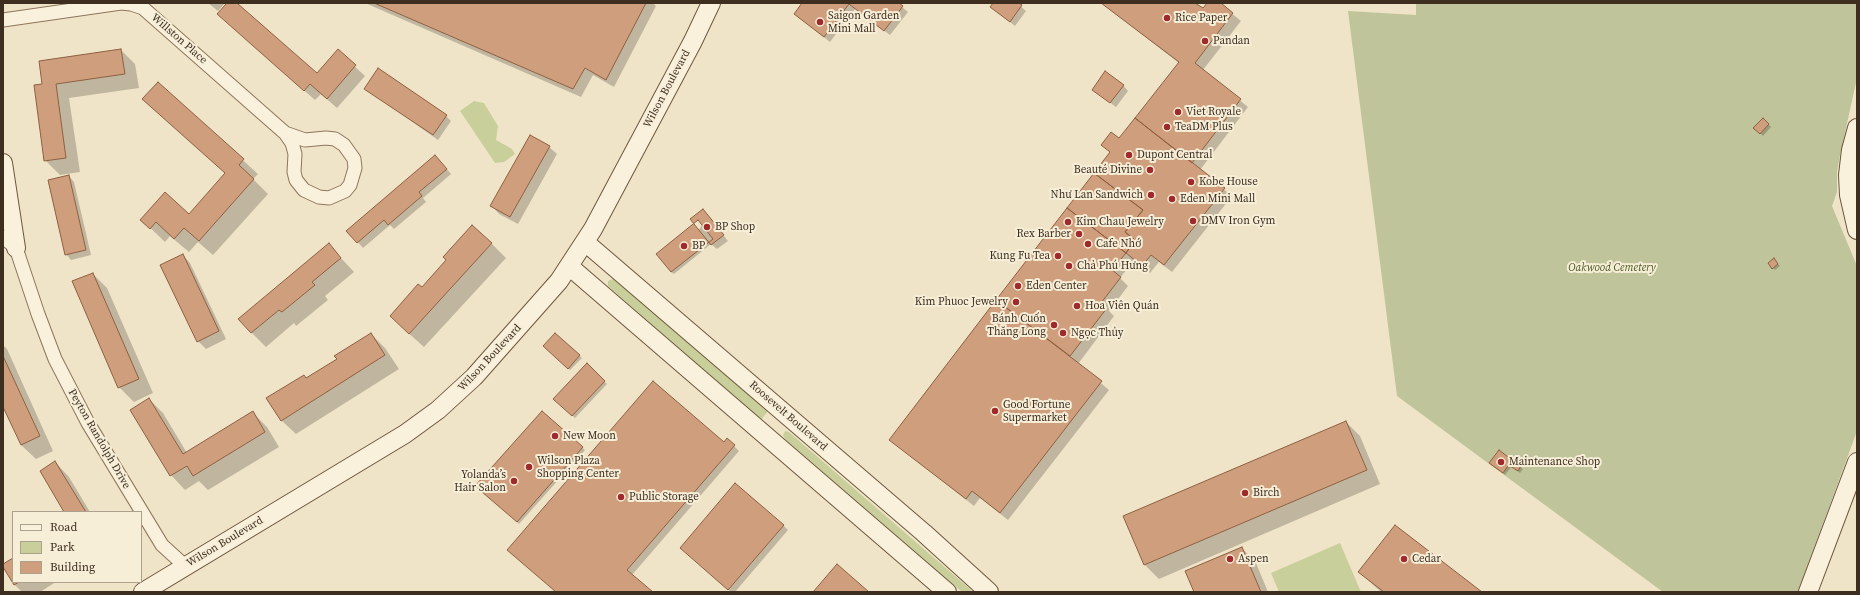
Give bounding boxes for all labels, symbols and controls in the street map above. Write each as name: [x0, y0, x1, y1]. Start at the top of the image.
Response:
place label: Saigon Garden Mini Mall: [828, 9, 899, 35]
street label: Willston Place: [148, 11, 210, 67]
place label: Rice Paper: [1175, 11, 1228, 25]
marker: Rice Paper: [1162, 13, 1172, 23]
marker: Saigon Garden Mini Mall: [815, 17, 825, 27]
place label: Pandan: [1213, 34, 1250, 48]
marker: Pandan: [1200, 36, 1210, 46]
street label: Wilson Boulevard: [641, 48, 693, 130]
place label: Viet Royale: [1186, 105, 1241, 119]
marker: Viet Royale: [1173, 107, 1183, 117]
place label: TeaDM Plus: [1175, 120, 1233, 134]
marker: TeaDM Plus: [1162, 122, 1172, 132]
place label: Dupont Central: [1137, 148, 1212, 162]
marker: Dupont Central: [1124, 150, 1134, 160]
place label: Beauté Divine: [1074, 163, 1142, 177]
marker: Beauté Divine: [1145, 165, 1155, 175]
place label: Kobe House: [1199, 175, 1258, 189]
marker: Kobe House: [1186, 177, 1196, 187]
place label: Như Lan Sandwich: [1051, 188, 1143, 202]
marker: Như Lan Sandwich: [1146, 190, 1156, 200]
place label: Eden Mini Mall: [1180, 192, 1255, 206]
marker: Eden Mini Mall: [1167, 194, 1177, 204]
place label: DMV Iron Gym: [1201, 214, 1275, 228]
place label: Kim Chau Jewelry: [1076, 215, 1164, 229]
marker: DMV Iron Gym: [1188, 216, 1198, 226]
marker: Kim Chau Jewelry: [1063, 217, 1073, 227]
place label: BP Shop: [715, 220, 755, 234]
marker: BP Shop: [702, 222, 712, 232]
place label: Rex Barber: [1016, 227, 1071, 241]
marker: Rex Barber: [1074, 229, 1084, 239]
place label: Cafe Nhớ: [1096, 237, 1141, 251]
place label: BP: [692, 239, 705, 253]
marker: Cafe Nhớ: [1083, 239, 1093, 249]
marker: BP: [679, 241, 689, 251]
place label: Kung Fu Tea: [989, 249, 1050, 263]
marker: Kung Fu Tea: [1053, 251, 1063, 261]
place label: Chả Phú Hưng: [1077, 259, 1148, 273]
marker: Chả Phú Hưng: [1064, 261, 1074, 271]
park label: Oakwood Cemetery: [1568, 261, 1656, 275]
place label: Eden Center: [1026, 279, 1087, 293]
marker: Eden Center: [1013, 281, 1023, 291]
place label: Kim Phuoc Jewelry: [915, 295, 1008, 309]
marker: Kim Phuoc Jewelry: [1011, 297, 1021, 307]
place label: Hoa Viên Quán: [1085, 299, 1159, 313]
marker: Hoa Viên Quán: [1072, 301, 1082, 311]
place label: Bánh Cuốn Thăng Long: [987, 312, 1046, 338]
marker: Bánh Cuốn Thăng Long: [1049, 320, 1059, 330]
street label: Wilson Boulevard: [456, 322, 524, 394]
place label: Ngọc Thủy: [1071, 326, 1123, 340]
marker: Ngọc Thủy: [1058, 328, 1068, 338]
street label: Roosevelt Boulevard: [746, 378, 830, 454]
street label: Peyton Randolph Drive: [65, 387, 133, 491]
place label: Good Fortune Supermarket: [1003, 398, 1070, 424]
marker: Good Fortune Supermarket: [990, 406, 1000, 416]
place label: New Moon: [563, 429, 616, 443]
marker: New Moon: [550, 431, 560, 441]
place label: Wilson Plaza Shopping Center: [537, 454, 619, 480]
place label: Maintenance Shop: [1509, 455, 1600, 469]
marker: Maintenance Shop: [1496, 457, 1506, 467]
marker: Wilson Plaza Shopping Center: [524, 462, 534, 472]
place label: Yolanda’s Hair Salon: [454, 468, 506, 494]
marker: Yolanda’s Hair Salon: [509, 476, 519, 486]
place label: Birch: [1253, 486, 1280, 500]
marker: Birch: [1240, 488, 1250, 498]
place label: Public Storage: [629, 490, 699, 504]
marker: Public Storage: [616, 492, 626, 502]
legend: [12, 511, 142, 583]
street label: Wilson Boulevard: [184, 514, 266, 570]
text: Road: [50, 519, 77, 535]
text: Park: [50, 539, 75, 555]
place label: Aspen: [1238, 552, 1269, 566]
place label: Cedar: [1412, 552, 1441, 566]
marker: Aspen: [1225, 554, 1235, 564]
marker: Cedar: [1399, 554, 1409, 564]
text: Building: [50, 559, 95, 575]

